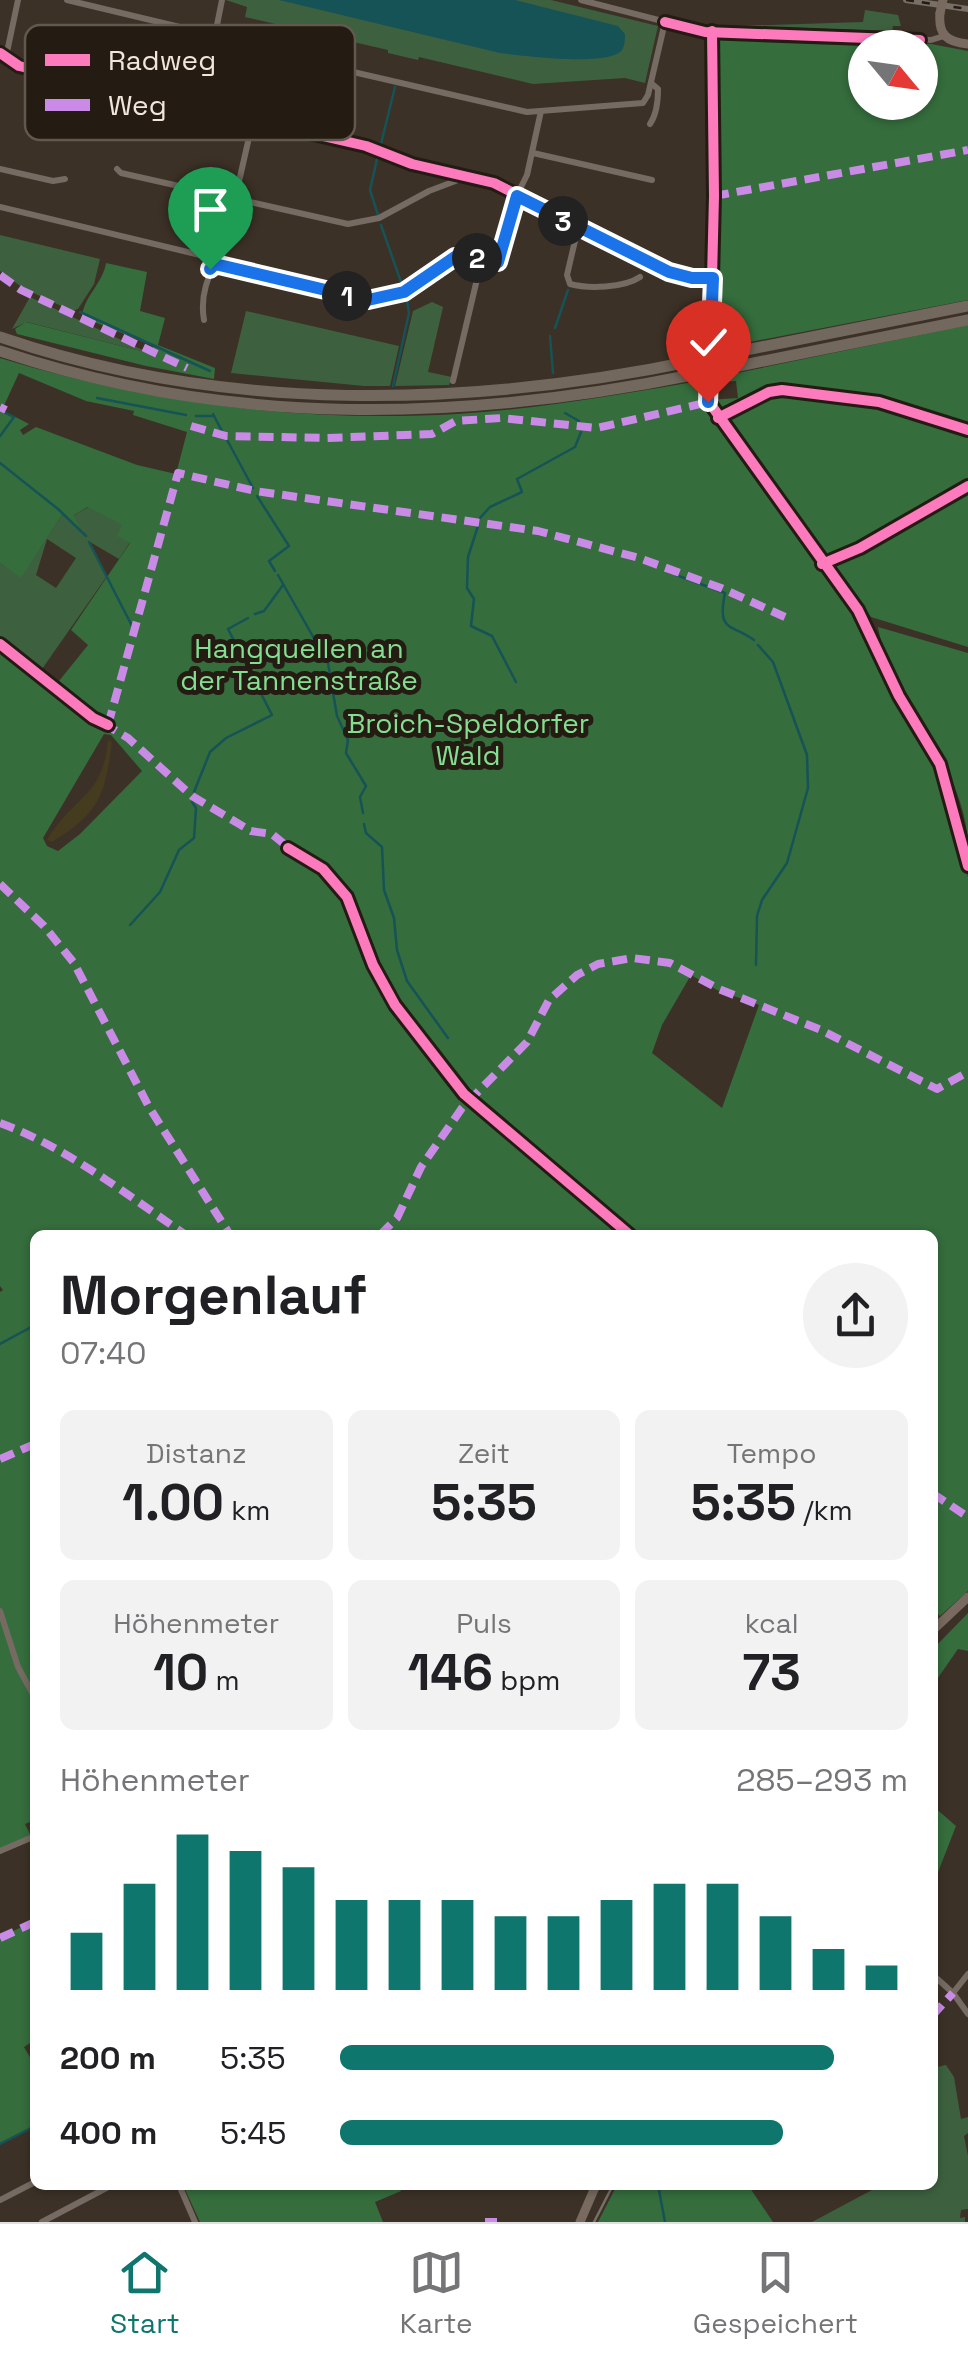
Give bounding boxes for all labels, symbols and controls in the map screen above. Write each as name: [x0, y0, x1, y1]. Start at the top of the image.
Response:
legend: [25, 25, 355, 140]
north arrow: [848, 30, 938, 120]
map controls: [848, 30, 938, 120]
text: Radweg: [108, 42, 216, 78]
text: Weg: [108, 87, 167, 123]
pin: [168, 167, 253, 270]
icon: arrive: [183, 182, 238, 237]
pin: 3: [538, 196, 588, 246]
text: 3: [554, 203, 572, 239]
pin: 2: [452, 233, 502, 283]
text: 2: [469, 240, 485, 276]
pin: 1: [322, 271, 372, 321]
text: 1: [341, 278, 353, 314]
pin: [666, 300, 751, 403]
icon: check: [681, 315, 736, 370]
park label: Hangquellen an der Tannenstraße: [180, 630, 418, 698]
park label: Broich-Speldorfer Wald: [347, 705, 589, 773]
text: Morgenlauf: [60, 1260, 367, 1330]
button: share: [803, 1263, 908, 1368]
text: 07:40: [60, 1333, 147, 1373]
text: Distanz: [146, 1435, 247, 1471]
text: Zeit: [458, 1435, 510, 1471]
text: Tempo: [727, 1435, 816, 1471]
text: 1.00: [122, 1471, 224, 1535]
text: 5:35: [431, 1471, 537, 1535]
text: 5:35: [691, 1471, 796, 1535]
text: km: [224, 1492, 270, 1528]
text: /km: [796, 1492, 853, 1528]
text: Höhenmeter: [113, 1605, 279, 1641]
text: Puls: [456, 1605, 512, 1641]
text: kcal: [745, 1605, 799, 1641]
text: 10: [153, 1641, 208, 1705]
text: 146: [408, 1641, 493, 1705]
text: 73: [743, 1641, 801, 1705]
text: m: [208, 1662, 239, 1698]
text: bpm: [493, 1662, 560, 1698]
text: Höhenmeter: [60, 1760, 250, 1800]
text: 285–293 m: [736, 1760, 908, 1800]
text: 200 m: [60, 2038, 156, 2078]
text: 5:35: [220, 2038, 286, 2078]
text: 400 m: [60, 2113, 157, 2153]
text: 5:45: [220, 2113, 286, 2153]
tab: Start: [110, 2245, 180, 2341]
tab: Karte: [400, 2245, 473, 2341]
tab: Gespeichert: [693, 2245, 858, 2341]

